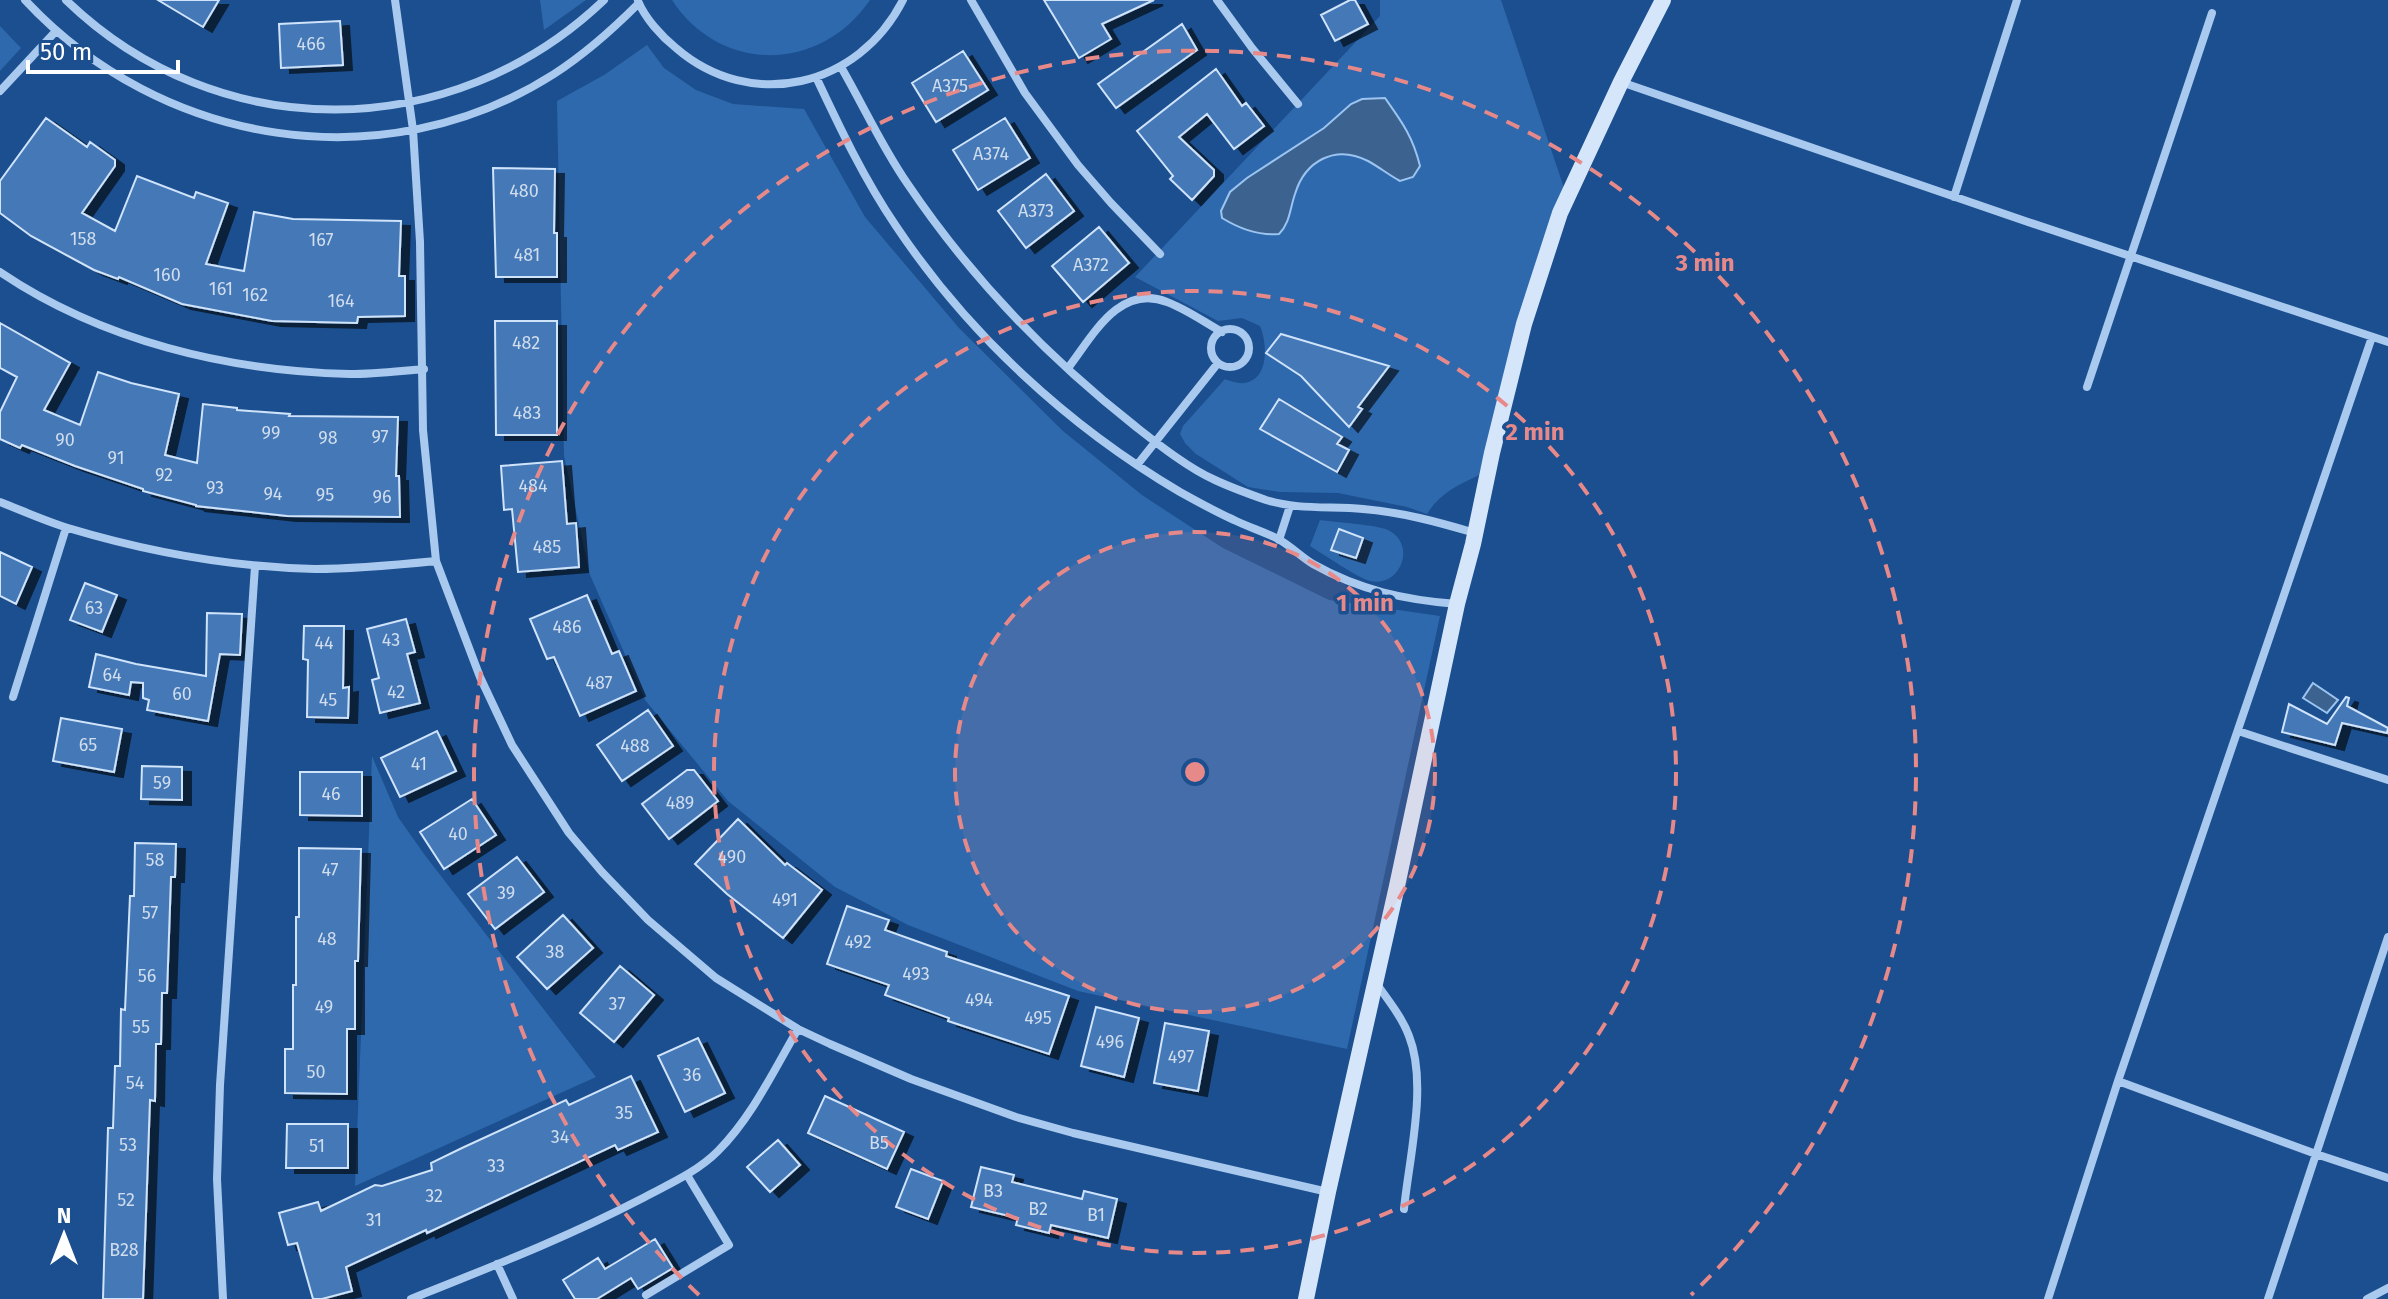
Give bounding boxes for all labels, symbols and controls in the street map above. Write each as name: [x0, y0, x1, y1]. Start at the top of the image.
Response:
scale bar: [28, 24, 178, 74]
house number: 466: [297, 33, 325, 55]
text: 50 m: [40, 38, 92, 66]
house number: A375: [932, 75, 968, 97]
house number: A374: [973, 143, 1009, 165]
house number: 480: [509, 180, 539, 202]
house number: A373: [1018, 200, 1054, 222]
house number: 158: [70, 228, 96, 250]
house number: 167: [309, 229, 333, 251]
house number: 481: [514, 244, 540, 266]
text: 3 min: [1674, 249, 1735, 277]
house number: A372: [1073, 254, 1109, 276]
house number: 160: [153, 264, 181, 286]
house number: 161: [209, 278, 233, 300]
house number: 162: [242, 284, 268, 306]
house number: 164: [328, 290, 355, 312]
house number: 482: [512, 332, 540, 354]
house number: 483: [513, 402, 541, 424]
text: 2 min: [1506, 418, 1565, 446]
house number: 99: [262, 422, 280, 444]
house number: 97: [371, 426, 389, 448]
house number: 98: [318, 427, 338, 449]
house number: 90: [55, 429, 75, 451]
house number: 91: [108, 447, 124, 469]
house number: 92: [155, 464, 173, 486]
house number: 484: [518, 475, 548, 497]
house number: 93: [206, 477, 224, 499]
house number: 94: [264, 483, 283, 505]
house number: 95: [316, 484, 334, 506]
house number: 96: [372, 486, 392, 508]
house number: 485: [533, 536, 561, 558]
text: 1 min: [1336, 589, 1394, 617]
house number: 63: [85, 597, 103, 619]
house number: 486: [552, 616, 582, 638]
house number: 43: [382, 629, 400, 651]
house number: 44: [314, 632, 334, 654]
house number: 64: [102, 664, 122, 686]
house number: 487: [585, 672, 613, 694]
house number: 42: [387, 681, 405, 703]
house number: 60: [172, 683, 192, 705]
house number: 45: [319, 689, 337, 711]
house number: 65: [79, 734, 97, 756]
house number: 488: [620, 735, 650, 757]
house number: 41: [411, 753, 427, 775]
centre of rings: [1181, 758, 1209, 786]
house number: 59: [153, 772, 171, 794]
house number: 46: [321, 783, 341, 805]
house number: 489: [666, 792, 694, 814]
house number: 40: [448, 823, 468, 845]
house number: 490: [718, 846, 746, 868]
house number: 58: [146, 849, 165, 871]
house number: 47: [321, 859, 339, 881]
house number: 39: [497, 882, 515, 904]
house number: 491: [772, 889, 798, 911]
house number: 57: [142, 902, 158, 924]
house number: 48: [317, 928, 337, 950]
house number: 492: [844, 931, 872, 953]
house number: 38: [546, 941, 565, 963]
house number: 493: [902, 963, 930, 985]
house number: 56: [138, 965, 156, 987]
house number: 494: [965, 989, 993, 1011]
house number: 37: [609, 993, 625, 1015]
house number: 49: [315, 996, 333, 1018]
house number: 495: [1024, 1007, 1052, 1029]
house number: 55: [132, 1016, 150, 1038]
house number: 496: [1096, 1031, 1124, 1053]
house number: 497: [1168, 1046, 1194, 1068]
house number: 50: [306, 1061, 326, 1083]
house number: 36: [683, 1064, 701, 1086]
house number: 54: [126, 1072, 145, 1094]
house number: 35: [615, 1102, 633, 1124]
house number: 34: [551, 1126, 570, 1148]
house number: B5: [869, 1132, 889, 1154]
house number: 53: [119, 1134, 137, 1156]
house number: 51: [309, 1135, 325, 1157]
house number: 33: [487, 1155, 505, 1177]
house number: B3: [983, 1180, 1003, 1202]
house number: 32: [425, 1185, 443, 1207]
house number: 52: [117, 1189, 135, 1211]
north arrow: [24, 1195, 104, 1275]
house number: B2: [1028, 1198, 1048, 1220]
text: N: [57, 1202, 71, 1229]
house number: B1: [1087, 1204, 1105, 1226]
house number: 31: [366, 1209, 382, 1231]
house number: B28: [109, 1239, 139, 1261]

